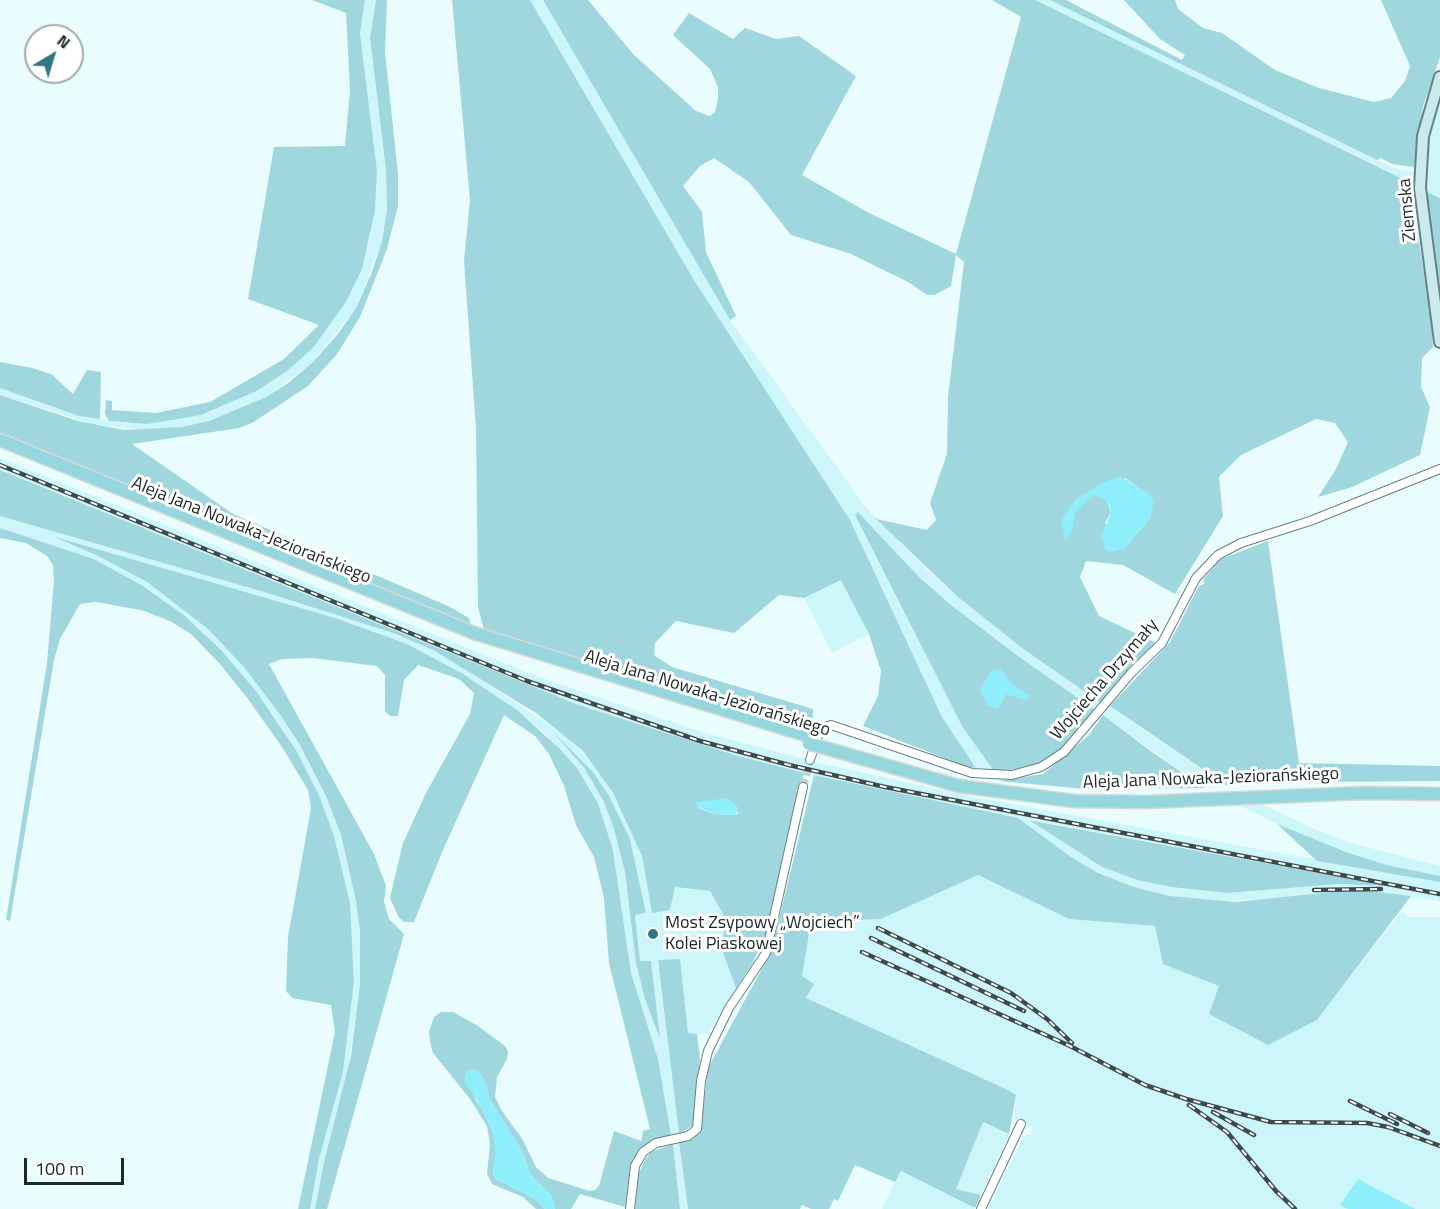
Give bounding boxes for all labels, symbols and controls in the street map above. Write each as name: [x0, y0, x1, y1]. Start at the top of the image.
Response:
north arrow: [24, 24, 84, 84]
text: N: [52, 29, 76, 54]
street label: Ziemska: [1394, 177, 1422, 243]
street label: Aleja Jana Nowaka-Jeziorańskiego: [128, 473, 374, 589]
street label: Wojciecha Drzymały: [1047, 615, 1163, 745]
street label: Aleja Jana Nowaka-Jeziorańskiego: [581, 646, 833, 742]
street label: Aleja Jana Nowaka-Jeziorańskiego: [1083, 764, 1339, 794]
place label: Most Zsypowy „Wojciech” Kolei Piaskowej: [665, 913, 860, 956]
marker: Most Zsypowy „Wojciech” Kolei Piaskowej: [646, 927, 660, 941]
scale bar: [27, 1146, 128, 1184]
text: 100 m: [35, 1155, 84, 1182]

